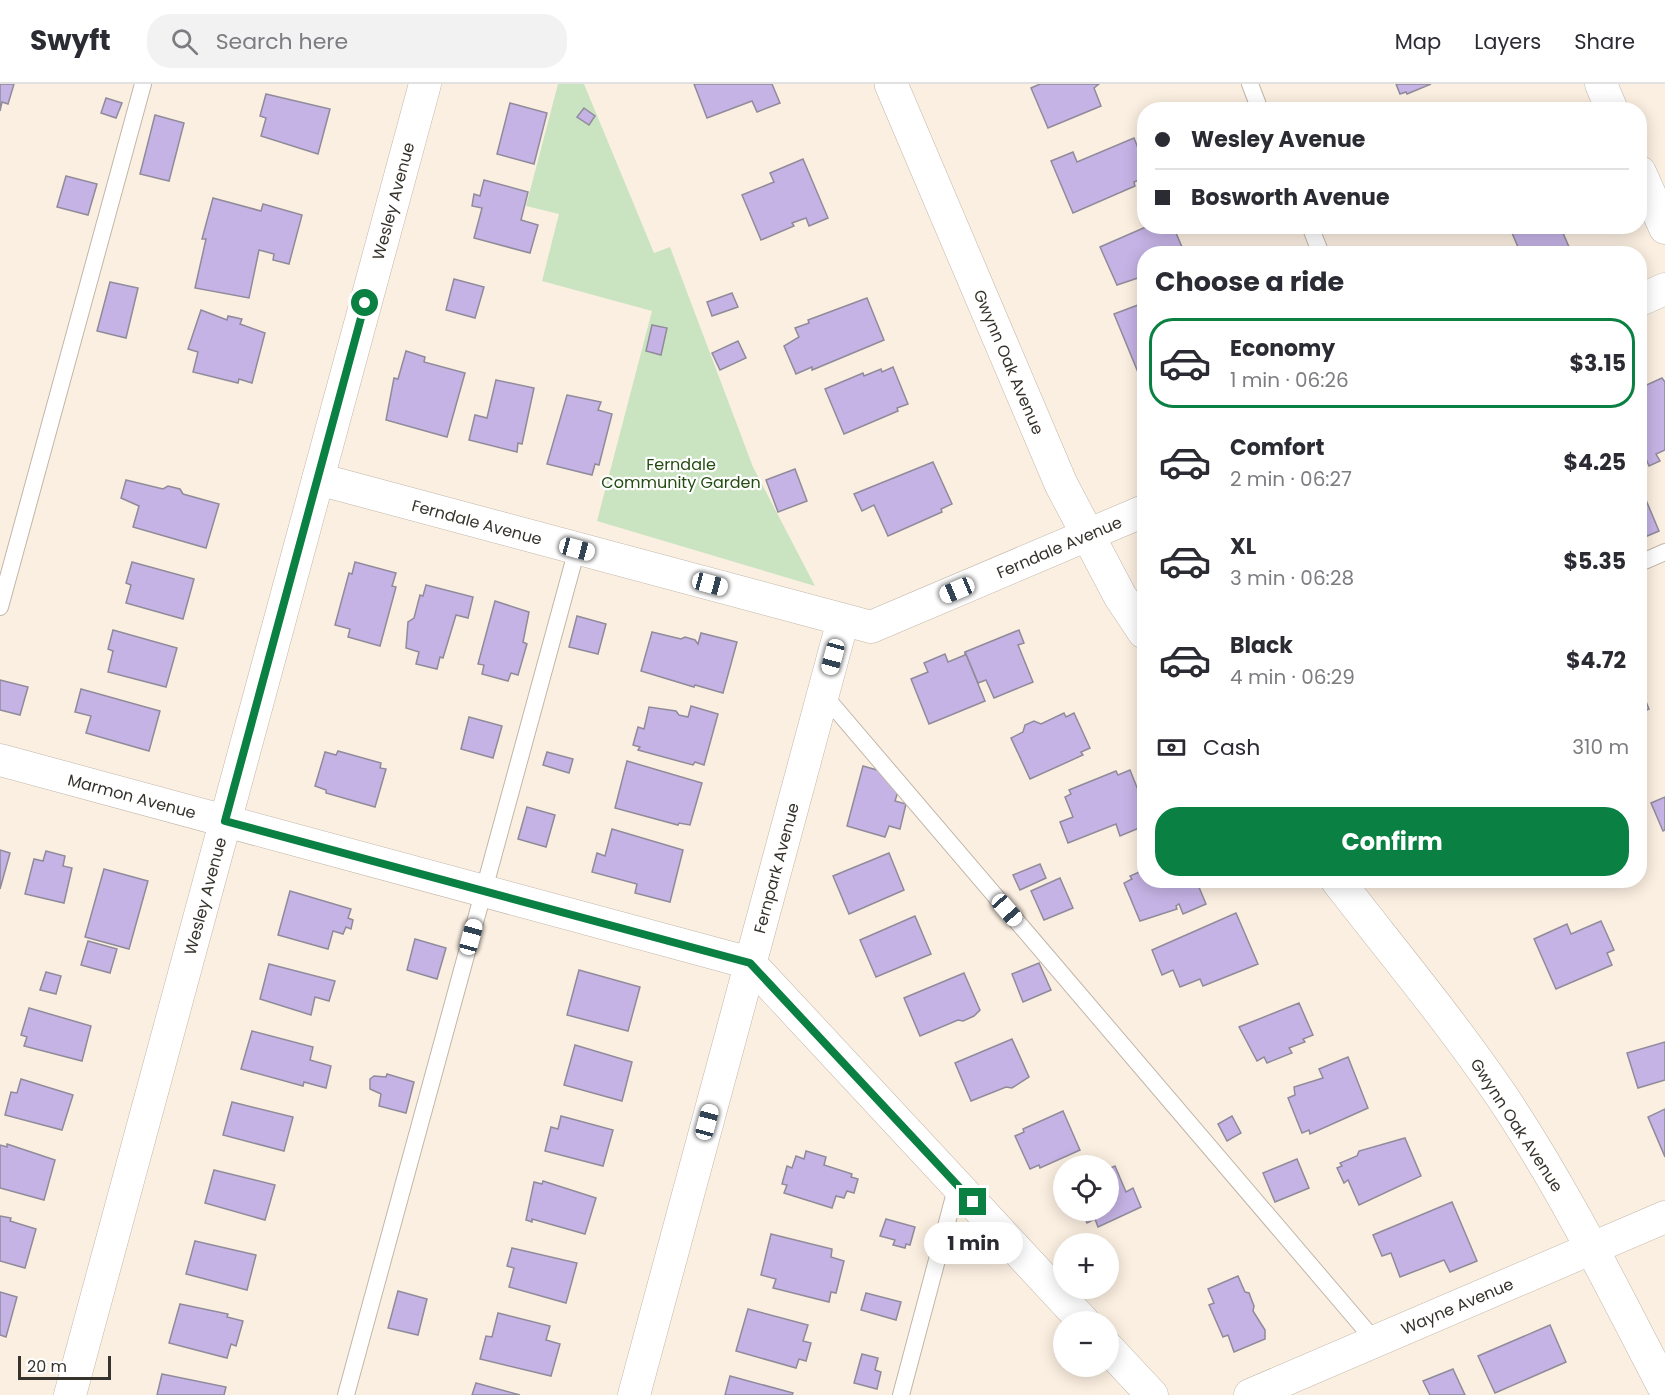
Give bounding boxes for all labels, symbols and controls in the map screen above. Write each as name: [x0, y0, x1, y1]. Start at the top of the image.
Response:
search box: [147, 14, 567, 68]
text: Swyft: [30, 21, 111, 60]
icon: search: [168, 25, 201, 58]
text: Search here: [216, 26, 348, 57]
text: Map: [1395, 27, 1441, 56]
text: Layers: [1474, 27, 1541, 56]
text: Share: [1574, 27, 1635, 56]
text: Wesley Avenue: [1191, 124, 1365, 155]
street label: Wesley Avenue: [367, 140, 420, 263]
text: Bosworth Avenue: [1191, 182, 1389, 213]
text: Choose a ride: [1155, 263, 1344, 300]
street label: Gwynn Oak Avenue: [968, 286, 1049, 438]
route start: [351, 289, 378, 316]
text: Economy: [1230, 333, 1335, 364]
icon: car: [1158, 336, 1212, 390]
text: $3.15: [1569, 348, 1626, 379]
text: 1 min · 06:26: [1230, 366, 1349, 394]
text: Comfort: [1230, 432, 1324, 463]
icon: car: [1158, 435, 1212, 489]
text: $4.25: [1564, 447, 1626, 478]
park label: Ferndale Community Garden: [601, 453, 761, 494]
text: 2 min · 06:27: [1230, 465, 1352, 493]
street label: Ferndale Avenue: [409, 494, 545, 551]
street label: Ferndale Avenue: [993, 511, 1125, 584]
text: XL: [1230, 531, 1256, 562]
icon: car: [1158, 534, 1212, 588]
car: [557, 536, 597, 562]
text: $5.35: [1563, 546, 1626, 577]
text: 3 min · 06:28: [1230, 564, 1354, 592]
car: [690, 571, 730, 597]
car: [937, 575, 977, 605]
text: Black: [1230, 630, 1293, 661]
icon: car: [1158, 633, 1212, 687]
car: [820, 637, 846, 677]
text: $4.72: [1566, 645, 1626, 676]
text: 4 min · 06:29: [1230, 663, 1355, 691]
icon: cash: [1155, 731, 1188, 764]
text: Cash: [1203, 732, 1260, 763]
text: 310 m: [1572, 733, 1629, 761]
street label: Marmon Avenue: [65, 768, 199, 825]
street label: Fernpark Avenue: [748, 800, 805, 936]
button: Confirm: [1155, 807, 1629, 876]
street label: Wesley Avenue: [179, 835, 232, 958]
car: [988, 891, 1026, 929]
car: [458, 917, 484, 957]
street label: Gwynn Oak Avenue: [1465, 1054, 1569, 1197]
car: [694, 1102, 720, 1142]
map controls: [1053, 1155, 1119, 1377]
button: locate: [1053, 1155, 1119, 1221]
route end: [959, 1188, 986, 1215]
callout: 1 min: [924, 1223, 1022, 1265]
text: 1 min: [947, 1229, 1000, 1257]
button: +: [1053, 1233, 1119, 1299]
street label: Wayne Avenue: [1397, 1272, 1517, 1340]
button: −: [1053, 1311, 1119, 1377]
scale bar: [18, 1353, 111, 1380]
text: 20 m: [27, 1355, 67, 1378]

